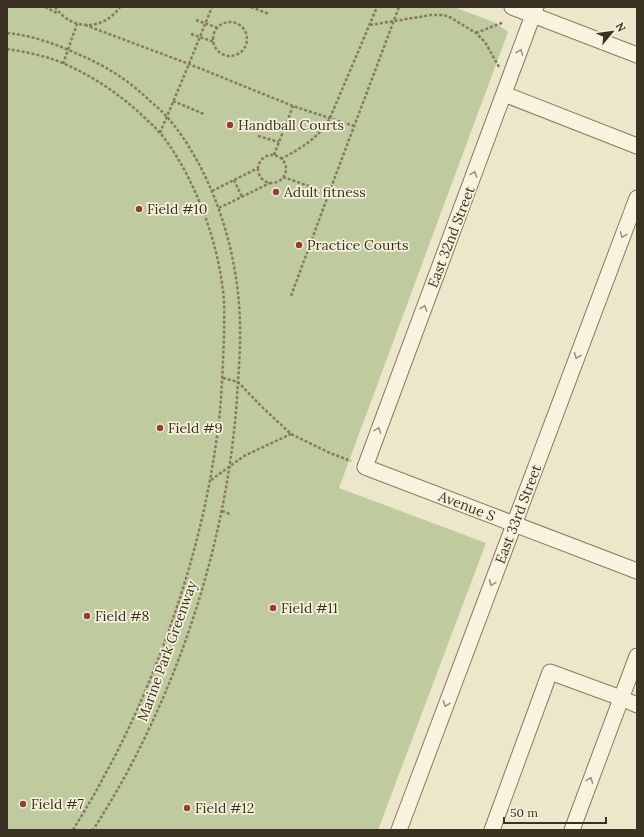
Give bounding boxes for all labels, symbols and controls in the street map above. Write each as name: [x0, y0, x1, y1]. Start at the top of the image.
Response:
north arrow: [592, 12, 632, 52]
text: N: [613, 20, 629, 35]
one-way arrow: [515, 48, 523, 55]
place label: Handball Courts: [238, 116, 344, 134]
marker: Handball Courts: [225, 120, 235, 130]
one-way arrow: [470, 170, 478, 177]
place label: Adult fitness: [283, 183, 366, 201]
street label: East 32nd Street: [423, 183, 479, 290]
marker: Adult fitness: [271, 187, 281, 197]
place label: Field #10: [147, 200, 207, 218]
marker: Field #10: [134, 204, 144, 214]
one-way arrow: [620, 231, 628, 238]
place label: Practice Courts: [307, 236, 408, 254]
marker: Practice Courts: [294, 240, 304, 250]
one-way arrow: [419, 305, 427, 312]
one-way arrow: [574, 353, 582, 360]
place label: Field #9: [168, 419, 223, 437]
marker: Field #9: [155, 423, 165, 433]
one-way arrow: [374, 427, 382, 434]
street label: East 33rd Street: [491, 461, 545, 566]
street label: Avenue S: [435, 487, 498, 525]
street label: Marine Park Greenway: [133, 578, 201, 724]
one-way arrow: [489, 579, 497, 586]
place label: Field #11: [281, 599, 338, 617]
marker: Field #11: [268, 603, 278, 613]
place label: Field #8: [95, 607, 150, 625]
marker: Field #8: [82, 611, 92, 621]
one-way arrow: [443, 701, 451, 708]
one-way arrow: [586, 777, 594, 784]
place label: Field #7: [31, 795, 85, 813]
marker: Field #7: [18, 799, 28, 809]
place label: Field #12: [195, 799, 254, 817]
scale bar: [504, 799, 606, 825]
marker: Field #12: [182, 803, 192, 813]
text: 50 m: [510, 805, 538, 820]

